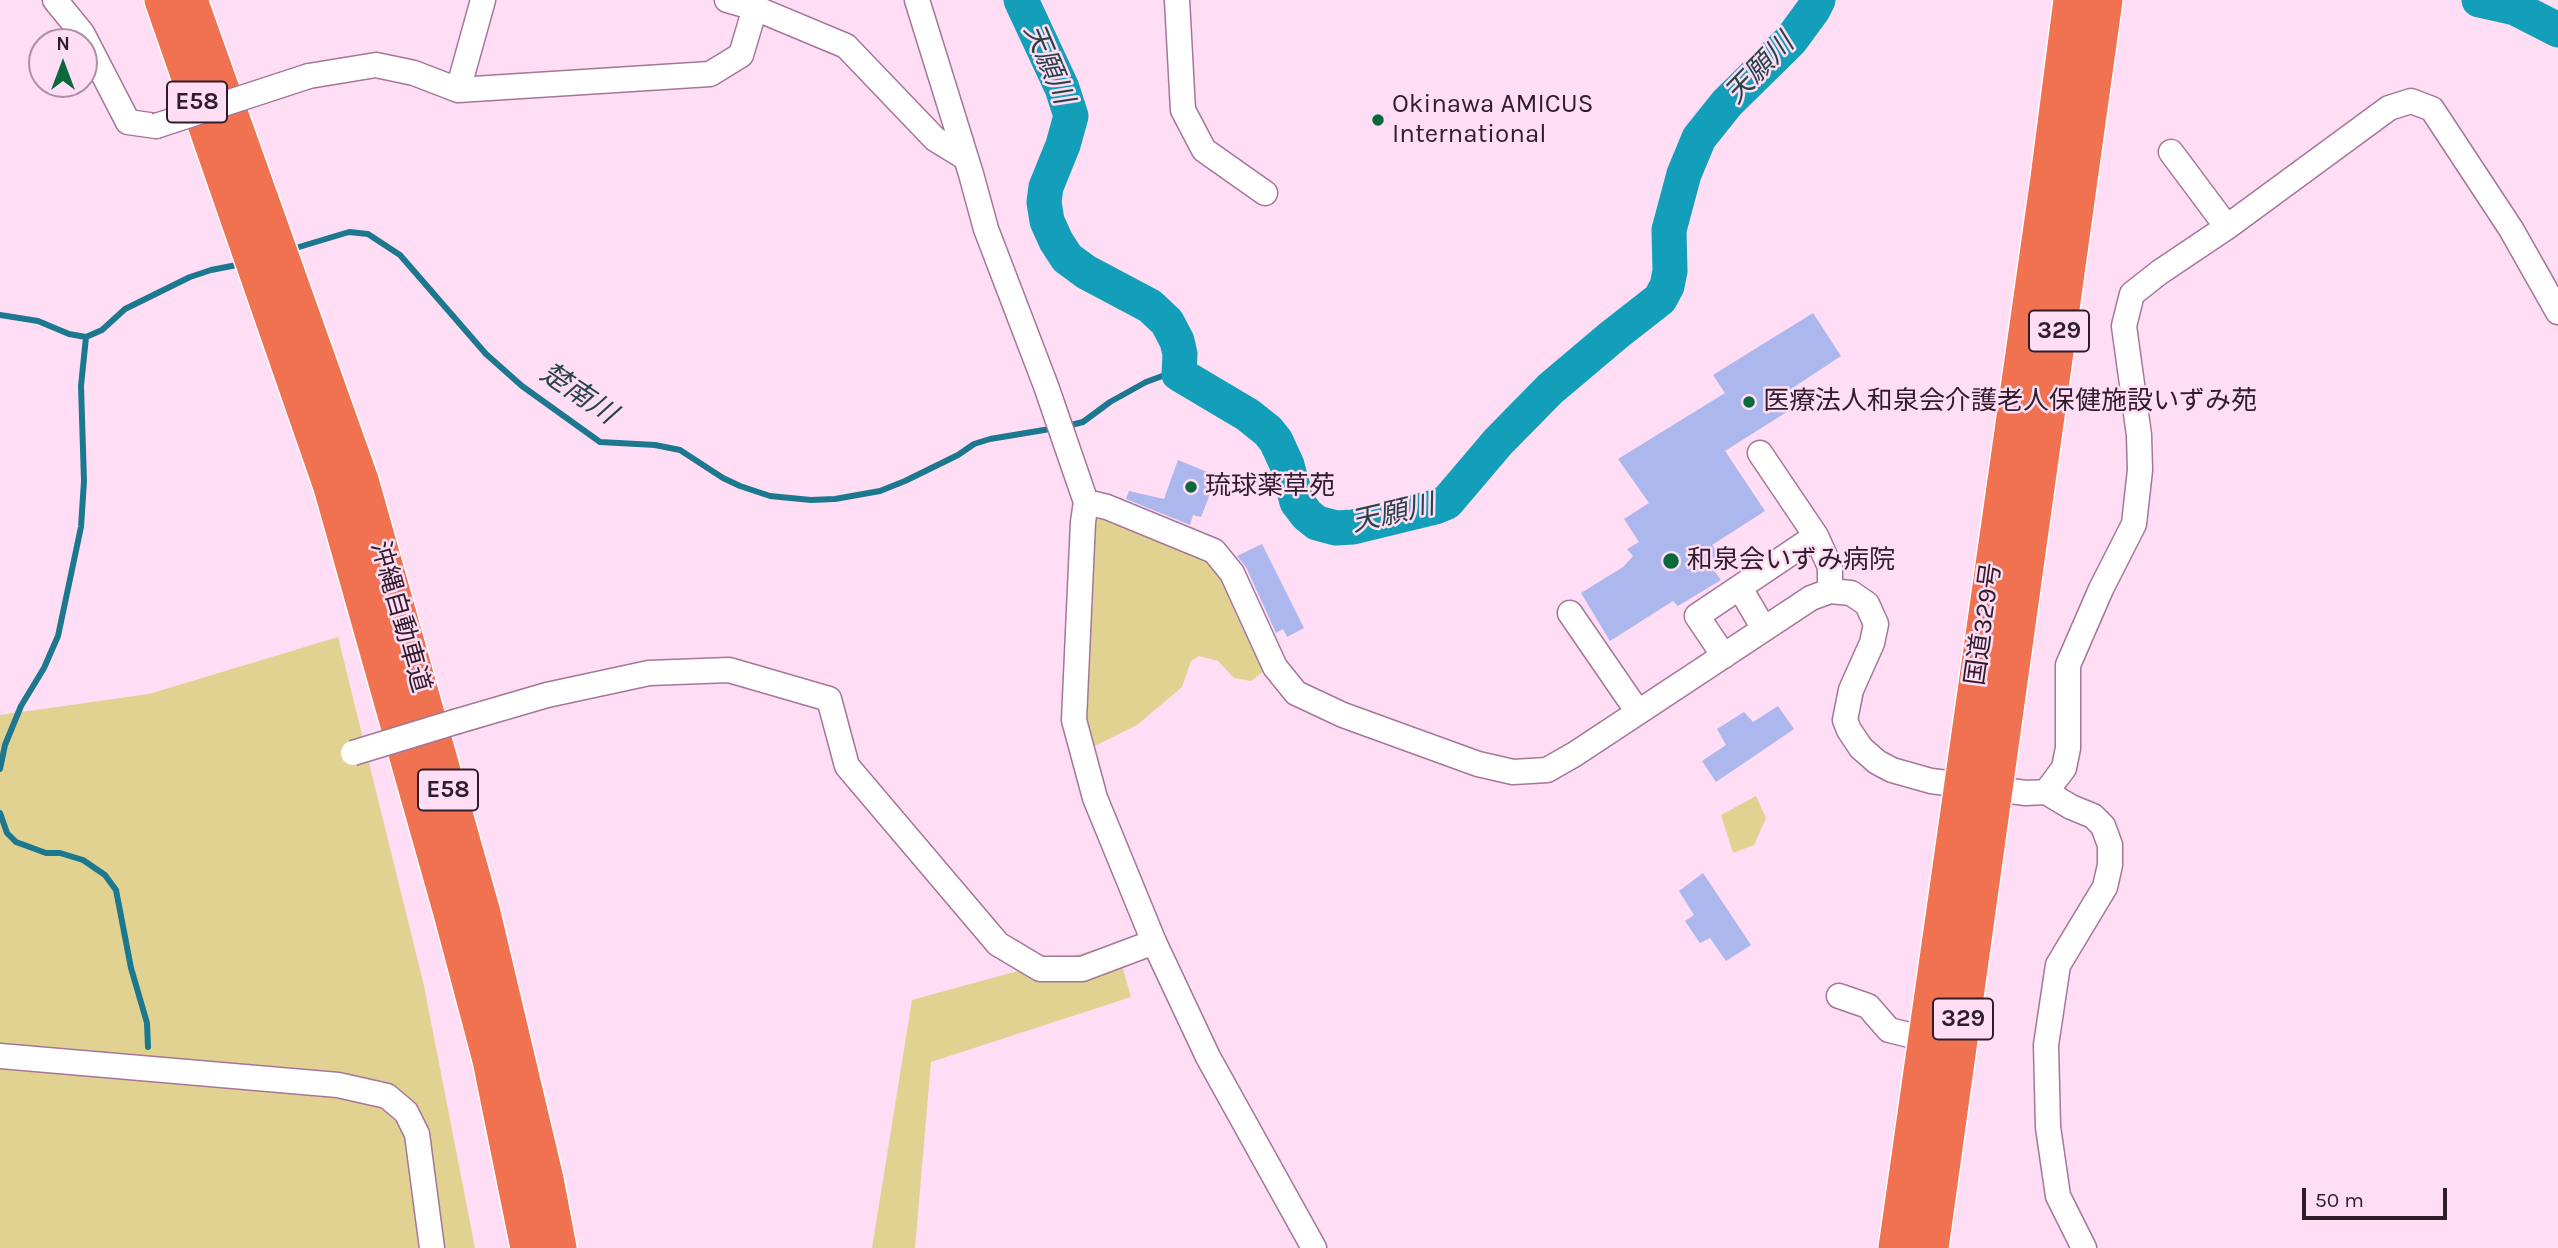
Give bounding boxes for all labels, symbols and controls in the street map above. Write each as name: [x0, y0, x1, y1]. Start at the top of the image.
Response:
water label: 天願川: [1016, 19, 1080, 109]
water label: 天願川: [1719, 27, 1801, 111]
north arrow: [28, 28, 98, 98]
text: N: [56, 33, 70, 55]
road number: E58: [167, 82, 227, 122]
place label: Okinawa AMICUS International: [1392, 89, 1593, 150]
marker: Okinawa AMICUS International: [1370, 112, 1386, 128]
road number: 329: [2029, 310, 2089, 352]
water label: 楚南川: [534, 357, 622, 431]
place label: 医療法人和泉会介護老人保健施設いずみ苑: [1763, 386, 2257, 418]
marker: 医療法人和泉会介護老人保健施設いずみ苑: [1741, 394, 1757, 410]
place label: 琉球薬草苑: [1205, 471, 1335, 503]
marker: 琉球薬草苑: [1183, 479, 1199, 495]
water label: 天願川: [1348, 488, 1438, 540]
street label: 沖縄自動車道: [364, 538, 436, 696]
place label: 和泉会いずみ病院: [1687, 545, 1895, 577]
marker: 和泉会いずみ病院: [1661, 551, 1681, 571]
street label: 国道329号: [1960, 561, 2008, 687]
road number: E58: [418, 770, 478, 810]
road number: 329: [1933, 999, 1993, 1040]
scale bar: [2306, 1174, 2451, 1218]
text: 50 m: [2315, 1188, 2364, 1212]

